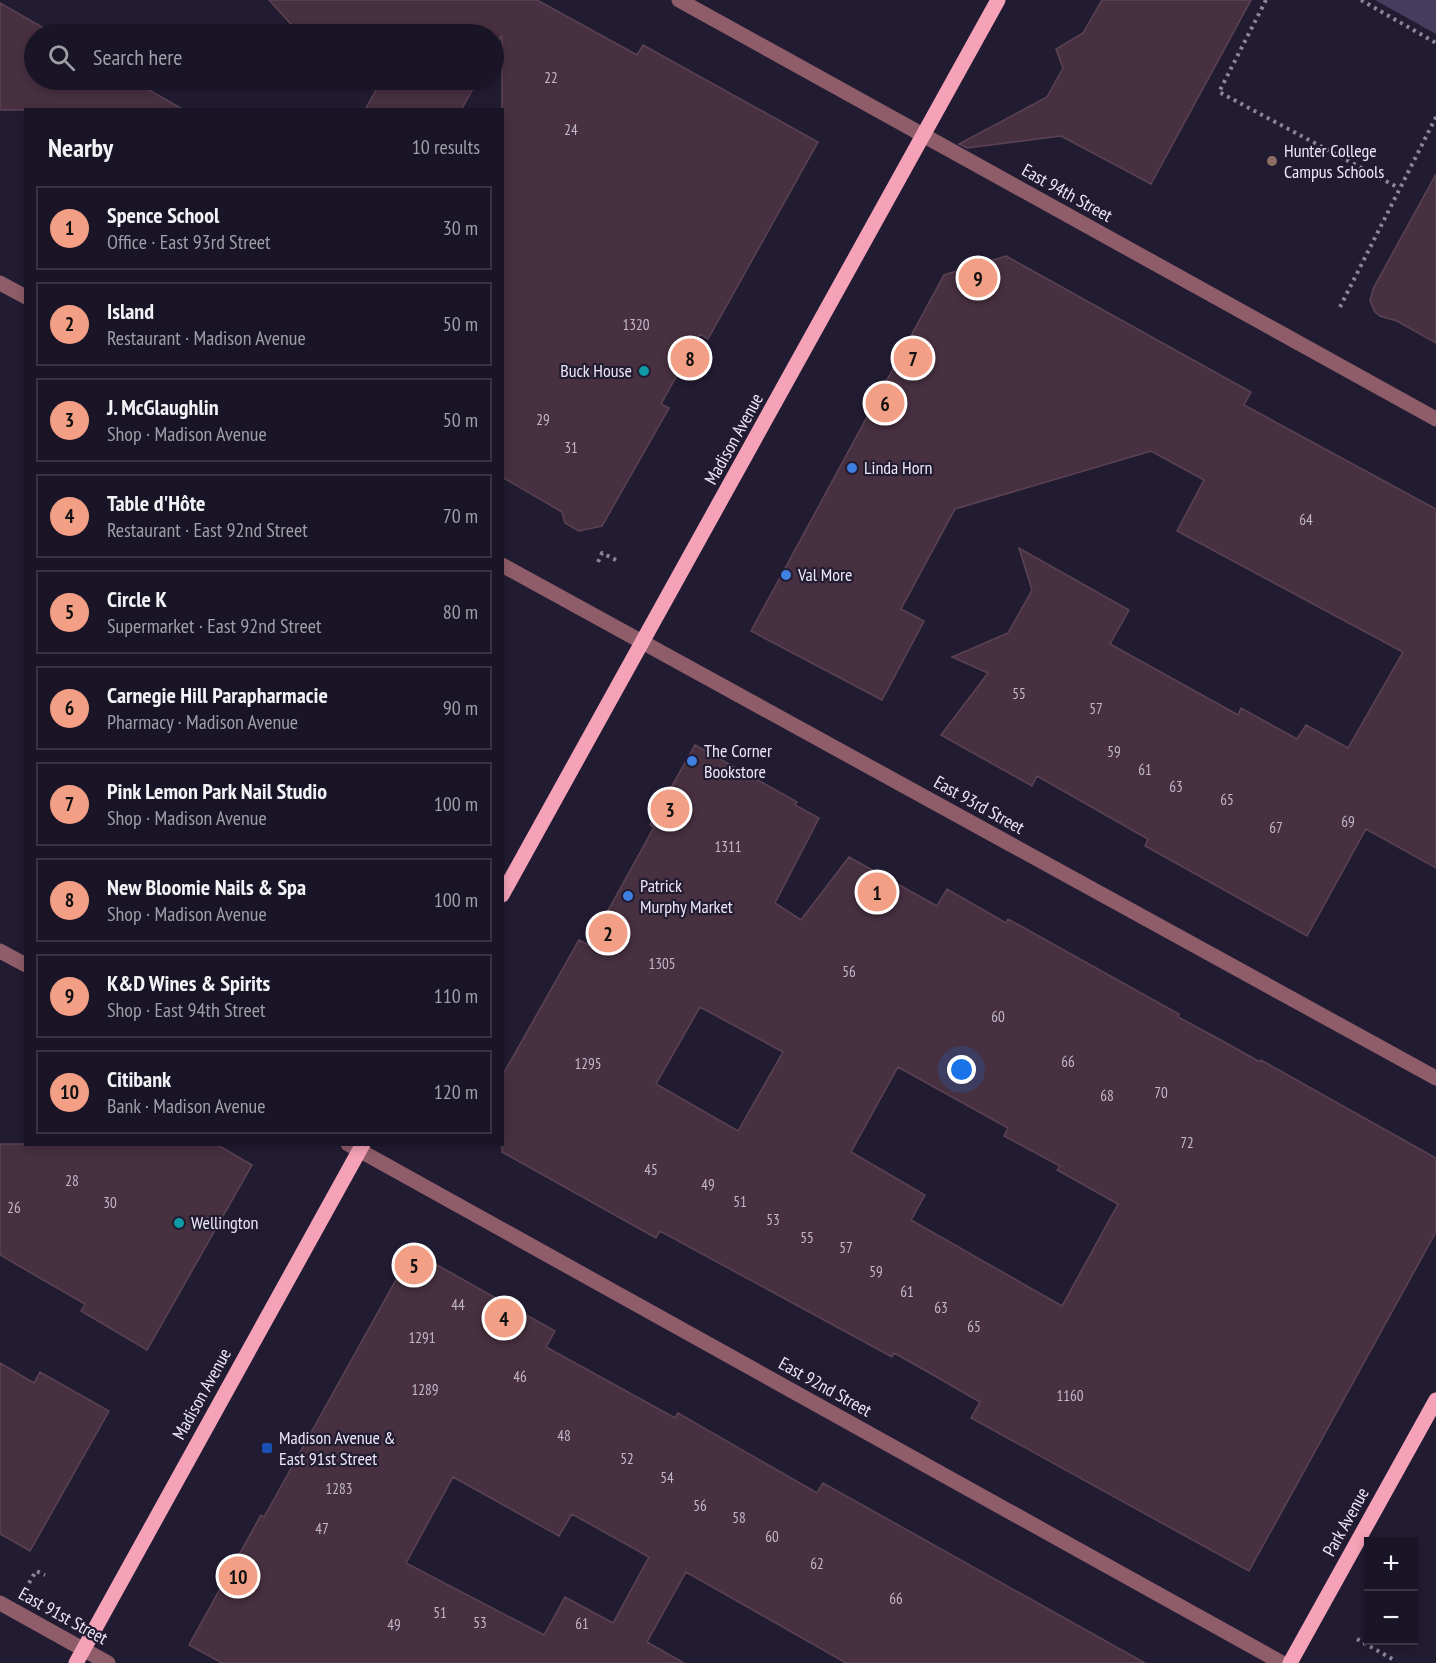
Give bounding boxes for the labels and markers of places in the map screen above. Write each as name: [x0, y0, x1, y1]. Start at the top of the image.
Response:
place label: Hunter College Campus Schools: [1284, 139, 1384, 183]
marker: Hunter College Campus Schools: [1265, 154, 1279, 168]
pin: 9: [958, 256, 998, 300]
pin: 8: [670, 336, 710, 380]
pin: 7: [894, 336, 932, 380]
place label: Buck House: [560, 359, 632, 382]
marker: Buck House: [637, 364, 651, 378]
pin: 6: [866, 380, 904, 426]
place label: Linda Horn: [864, 456, 932, 479]
marker: Linda Horn: [845, 461, 859, 475]
place label: Val More: [797, 563, 852, 586]
marker: Val More: [779, 568, 793, 582]
place label: The Corner Bookstore: [704, 739, 772, 783]
marker: The Corner Bookstore: [685, 754, 699, 768]
pin: 3: [650, 786, 690, 832]
pin: 1: [858, 870, 896, 914]
place label: Patrick Murphy Market: [640, 874, 733, 918]
marker: Patrick Murphy Market: [621, 889, 635, 903]
pin: 2: [588, 910, 628, 956]
place label: Wellington: [191, 1211, 258, 1234]
marker: Wellington: [172, 1216, 186, 1230]
pin: 5: [394, 1242, 434, 1288]
pin: 4: [484, 1296, 524, 1340]
place label: Madison Avenue & East 91st Street: [279, 1426, 396, 1470]
marker: Madison Avenue & East 91st Street: [260, 1441, 274, 1455]
pin: 10: [218, 1554, 258, 1598]

